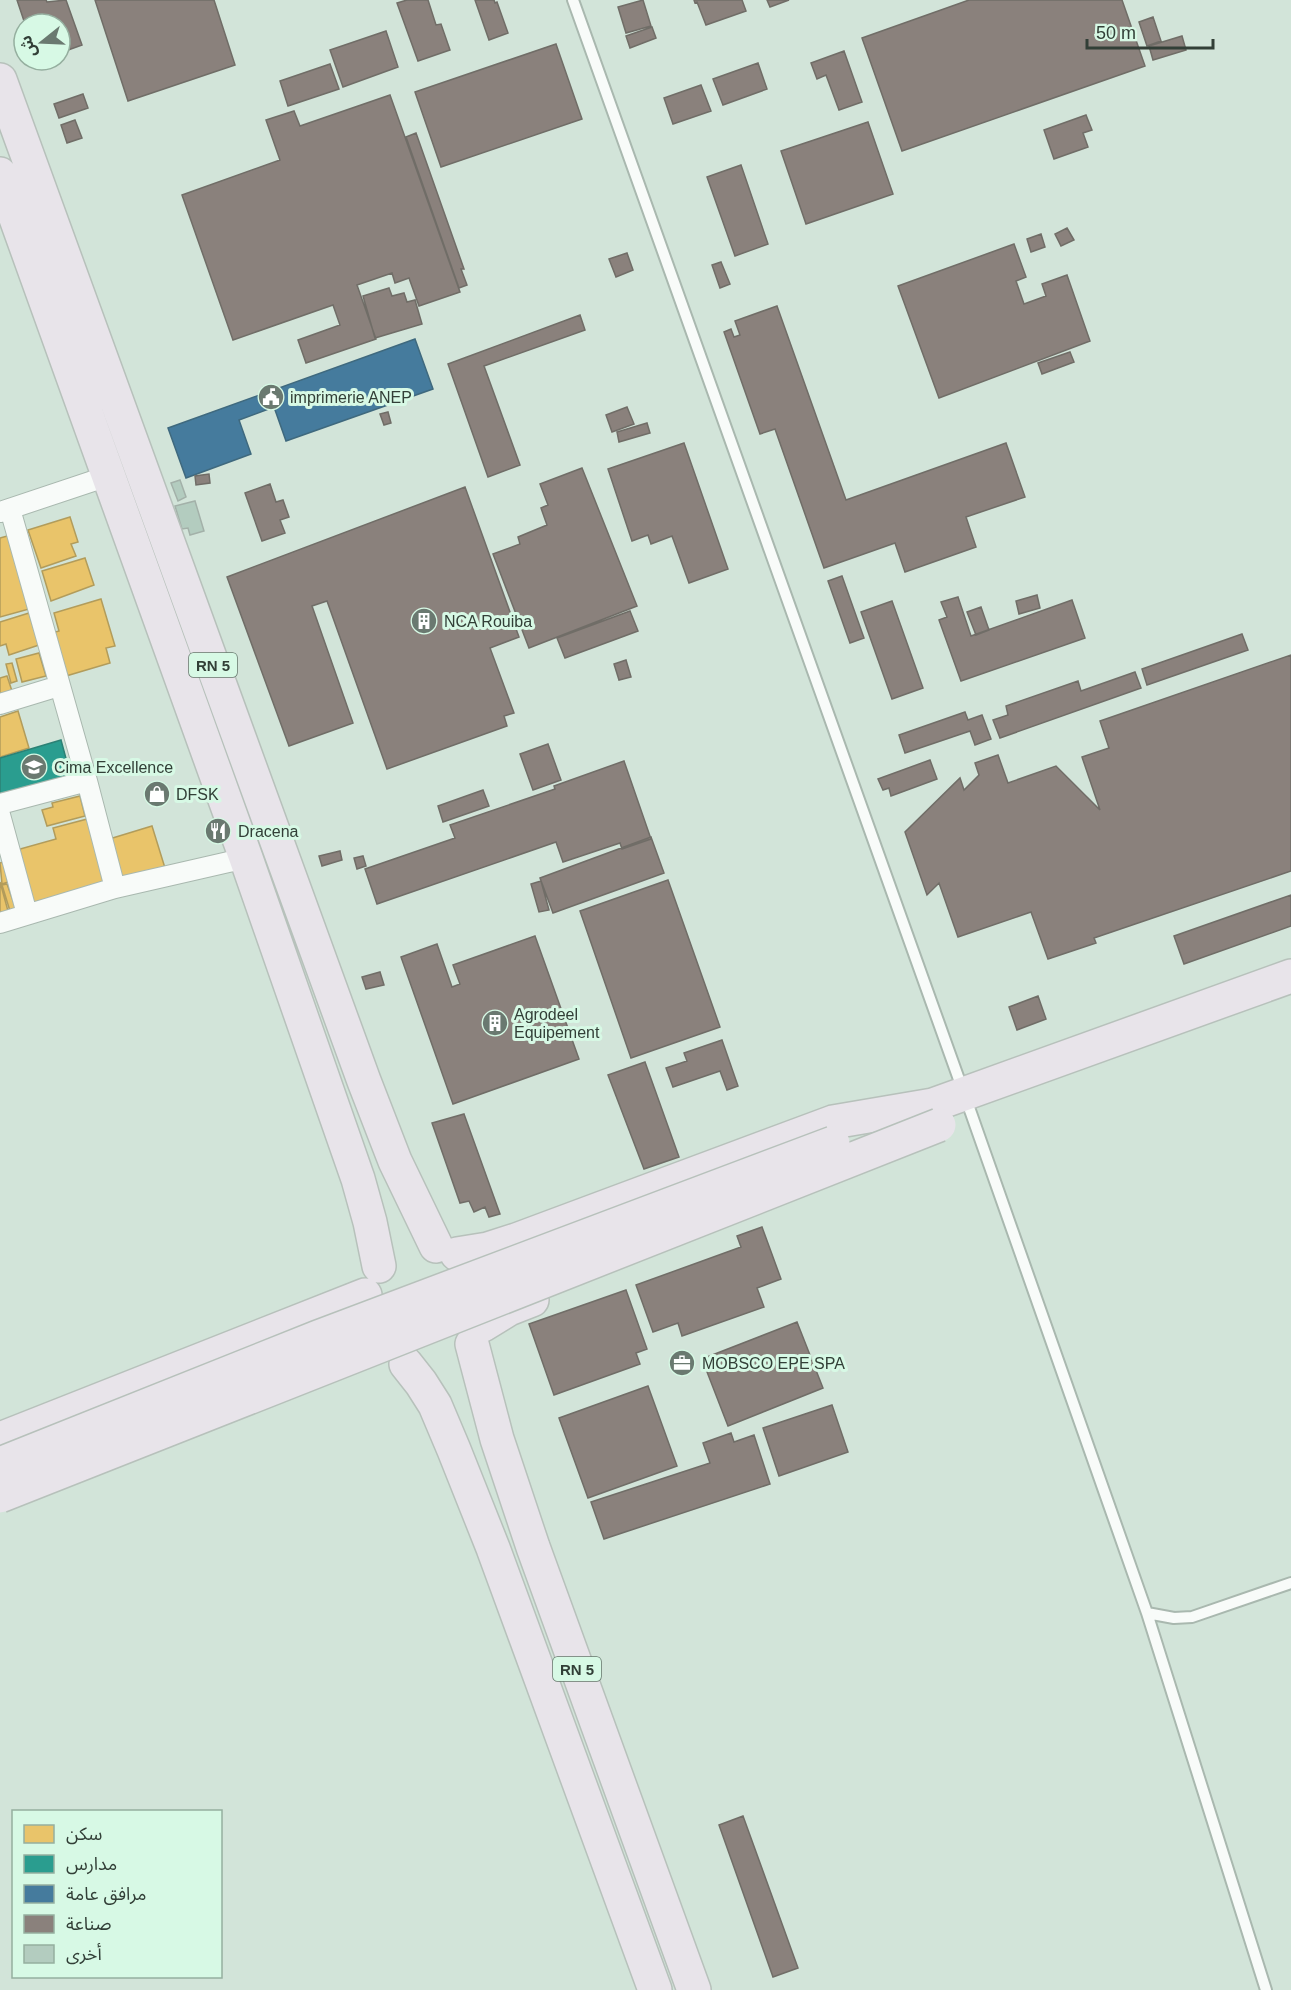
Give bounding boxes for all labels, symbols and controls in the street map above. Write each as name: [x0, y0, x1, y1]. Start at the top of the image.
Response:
north arrow: [12, 12, 72, 72]
scale bar: [1087, 12, 1213, 50]
text: 50 m: [1096, 23, 1136, 43]
text: ش: [17, 33, 41, 60]
public building icon: imprimerie ANEP: [256, 382, 286, 412]
place label: imprimerie ANEP: [290, 389, 412, 406]
building icon: NCA Rouiba: [409, 606, 439, 636]
place label: NCA Rouiba: [444, 613, 532, 630]
road number: RN 5: [189, 653, 237, 677]
school or university icon: Cima Excellence: [19, 752, 49, 782]
place label: Cima Excellence: [54, 759, 173, 776]
shop icon: DFSK: [142, 779, 172, 809]
place label: DFSK: [176, 786, 219, 803]
restaurant icon: Dracena: [203, 816, 233, 846]
place label: Dracena: [238, 823, 299, 840]
place label: Agrodeel Equipement: [514, 1006, 600, 1041]
building icon: Agrodeel Equipement: [480, 1008, 510, 1038]
office icon: MOBSCO EPE SPA: [667, 1348, 697, 1378]
place label: MOBSCO EPE SPA: [702, 1355, 845, 1372]
road number: RN 5: [553, 1657, 601, 1681]
legend: [12, 1810, 222, 1978]
text: سكن: [66, 1824, 102, 1845]
text: مدارس: [66, 1854, 117, 1875]
text: مرافق عامة: [66, 1884, 147, 1905]
text: صناعة: [66, 1914, 111, 1934]
text: أخرى: [66, 1943, 102, 1965]

